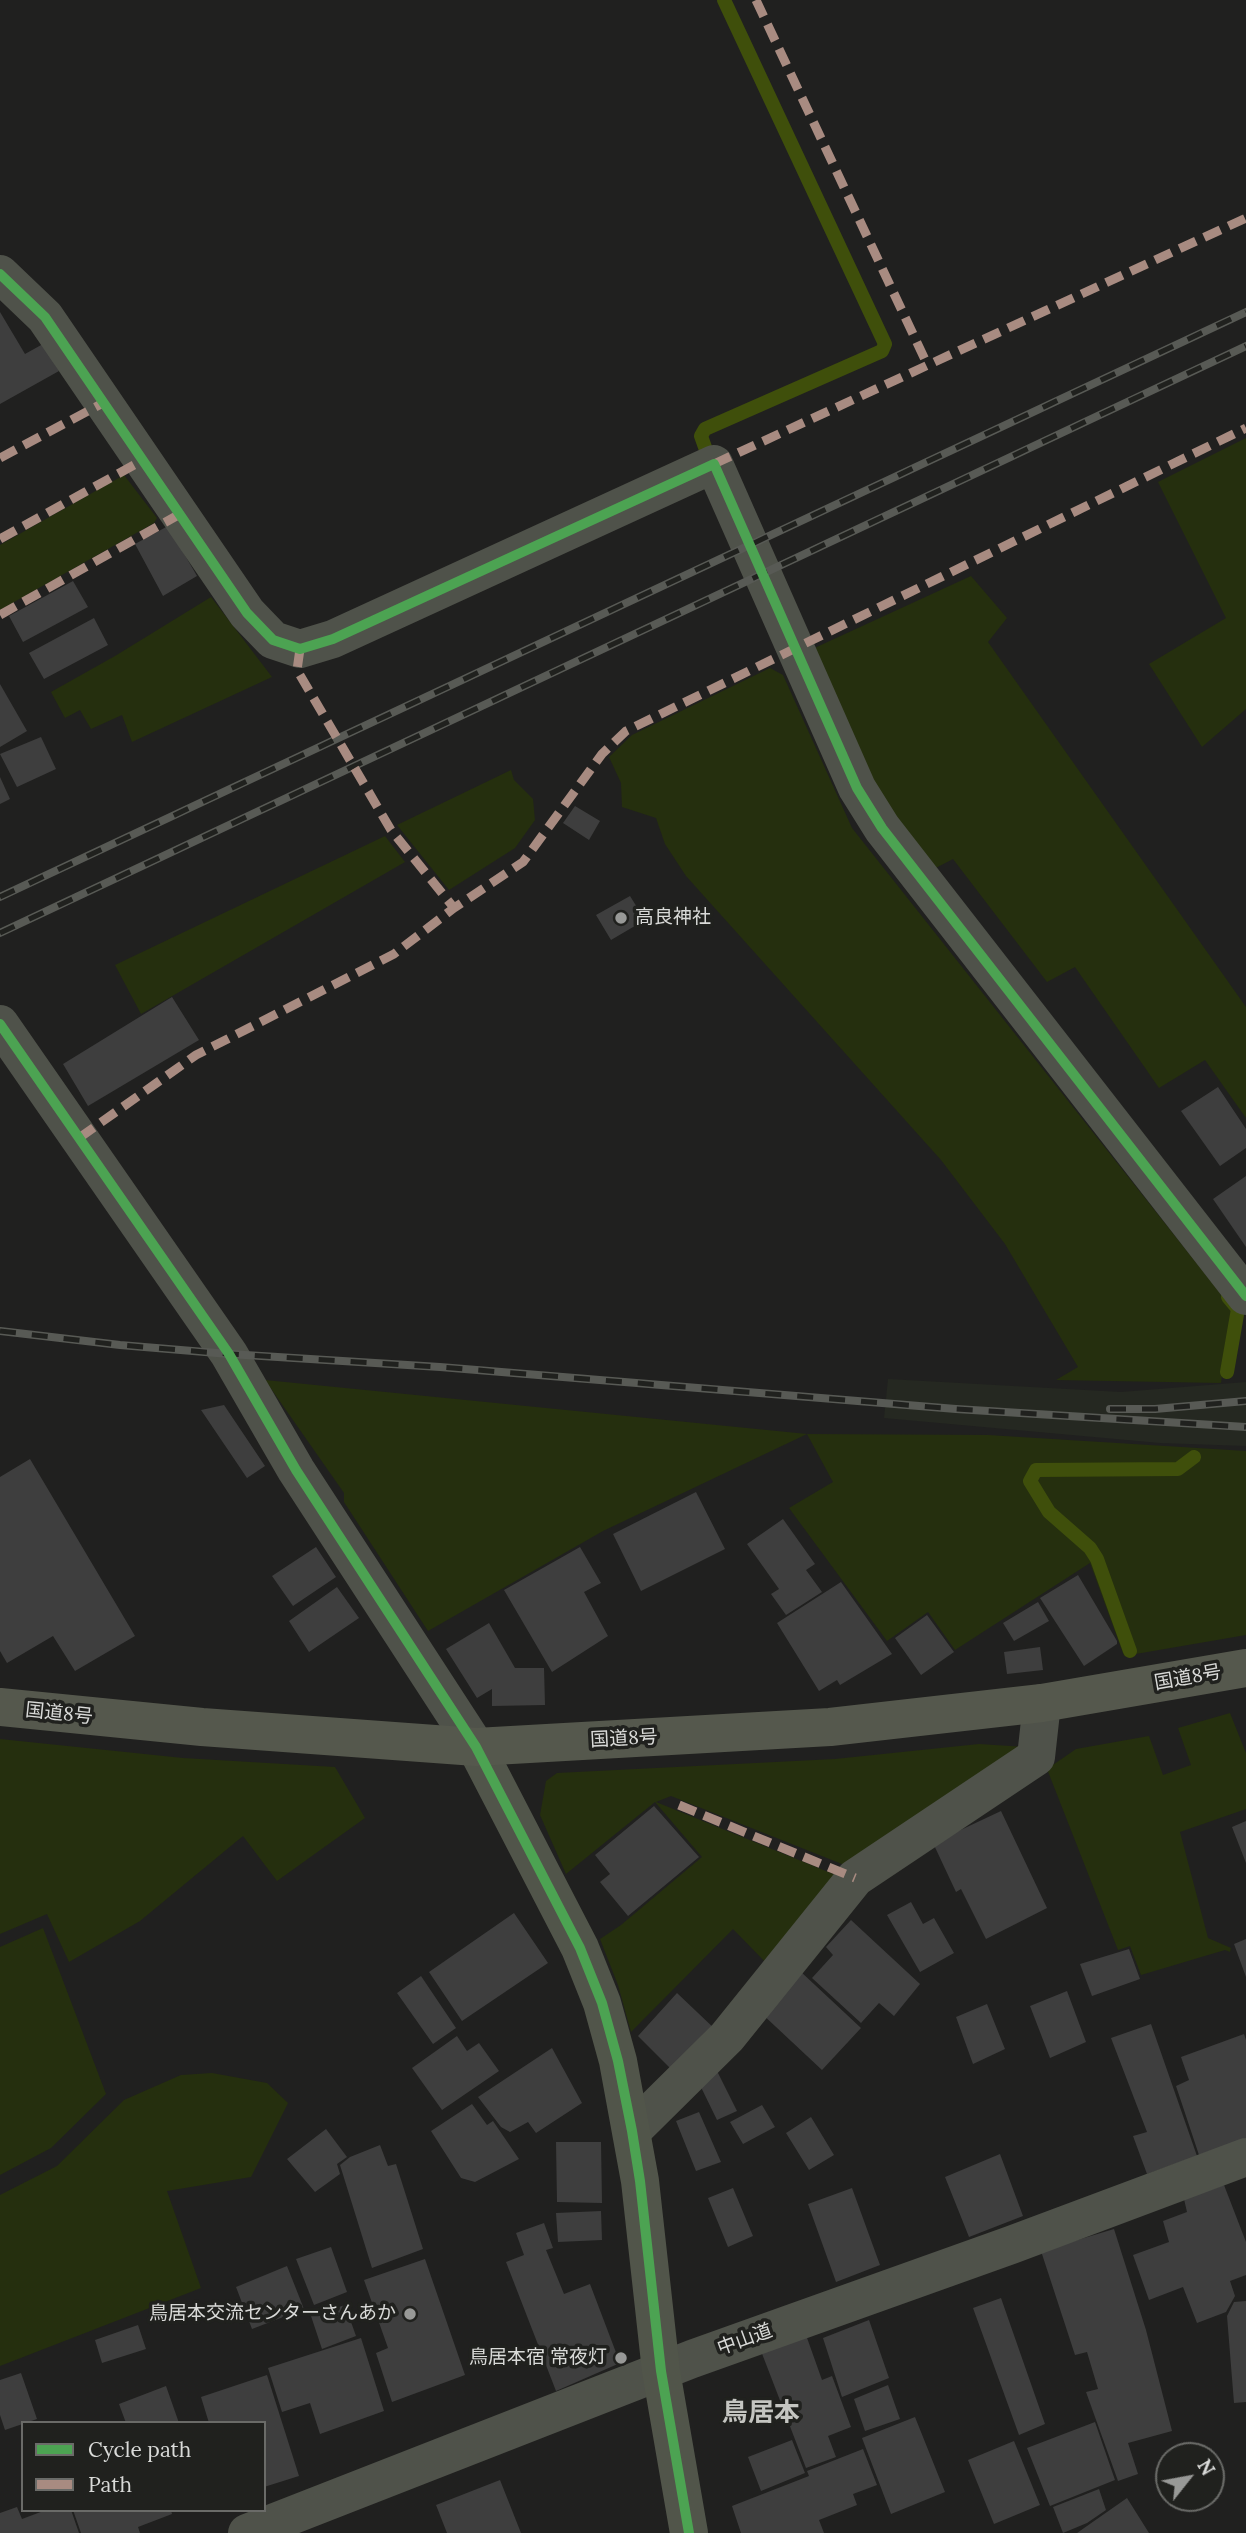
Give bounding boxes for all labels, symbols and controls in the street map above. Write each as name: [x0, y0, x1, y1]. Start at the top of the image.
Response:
place label: 高良神社: [635, 907, 711, 929]
marker: 高良神社: [613, 910, 629, 926]
street label: 国道8号: [1153, 1661, 1223, 1695]
street label: 国道8号: [24, 1699, 94, 1729]
street label: 国道8号: [590, 1726, 658, 1752]
place label: 鳥居本交流センターさんあか: [149, 2303, 396, 2325]
marker: 鳥居本交流センターさんあか: [402, 2306, 418, 2322]
street label: 中山道: [714, 2320, 776, 2360]
place label: 鳥居本宿 常夜灯: [469, 2347, 607, 2369]
marker: 鳥居本宿 常夜灯: [613, 2350, 629, 2366]
district label: 鳥居本: [722, 2398, 800, 2430]
legend: [21, 2421, 266, 2512]
text: Cycle path: [88, 2436, 191, 2463]
north arrow: [1155, 2442, 1225, 2512]
text: N: [1192, 2455, 1220, 2480]
text: Path: [88, 2471, 132, 2498]

